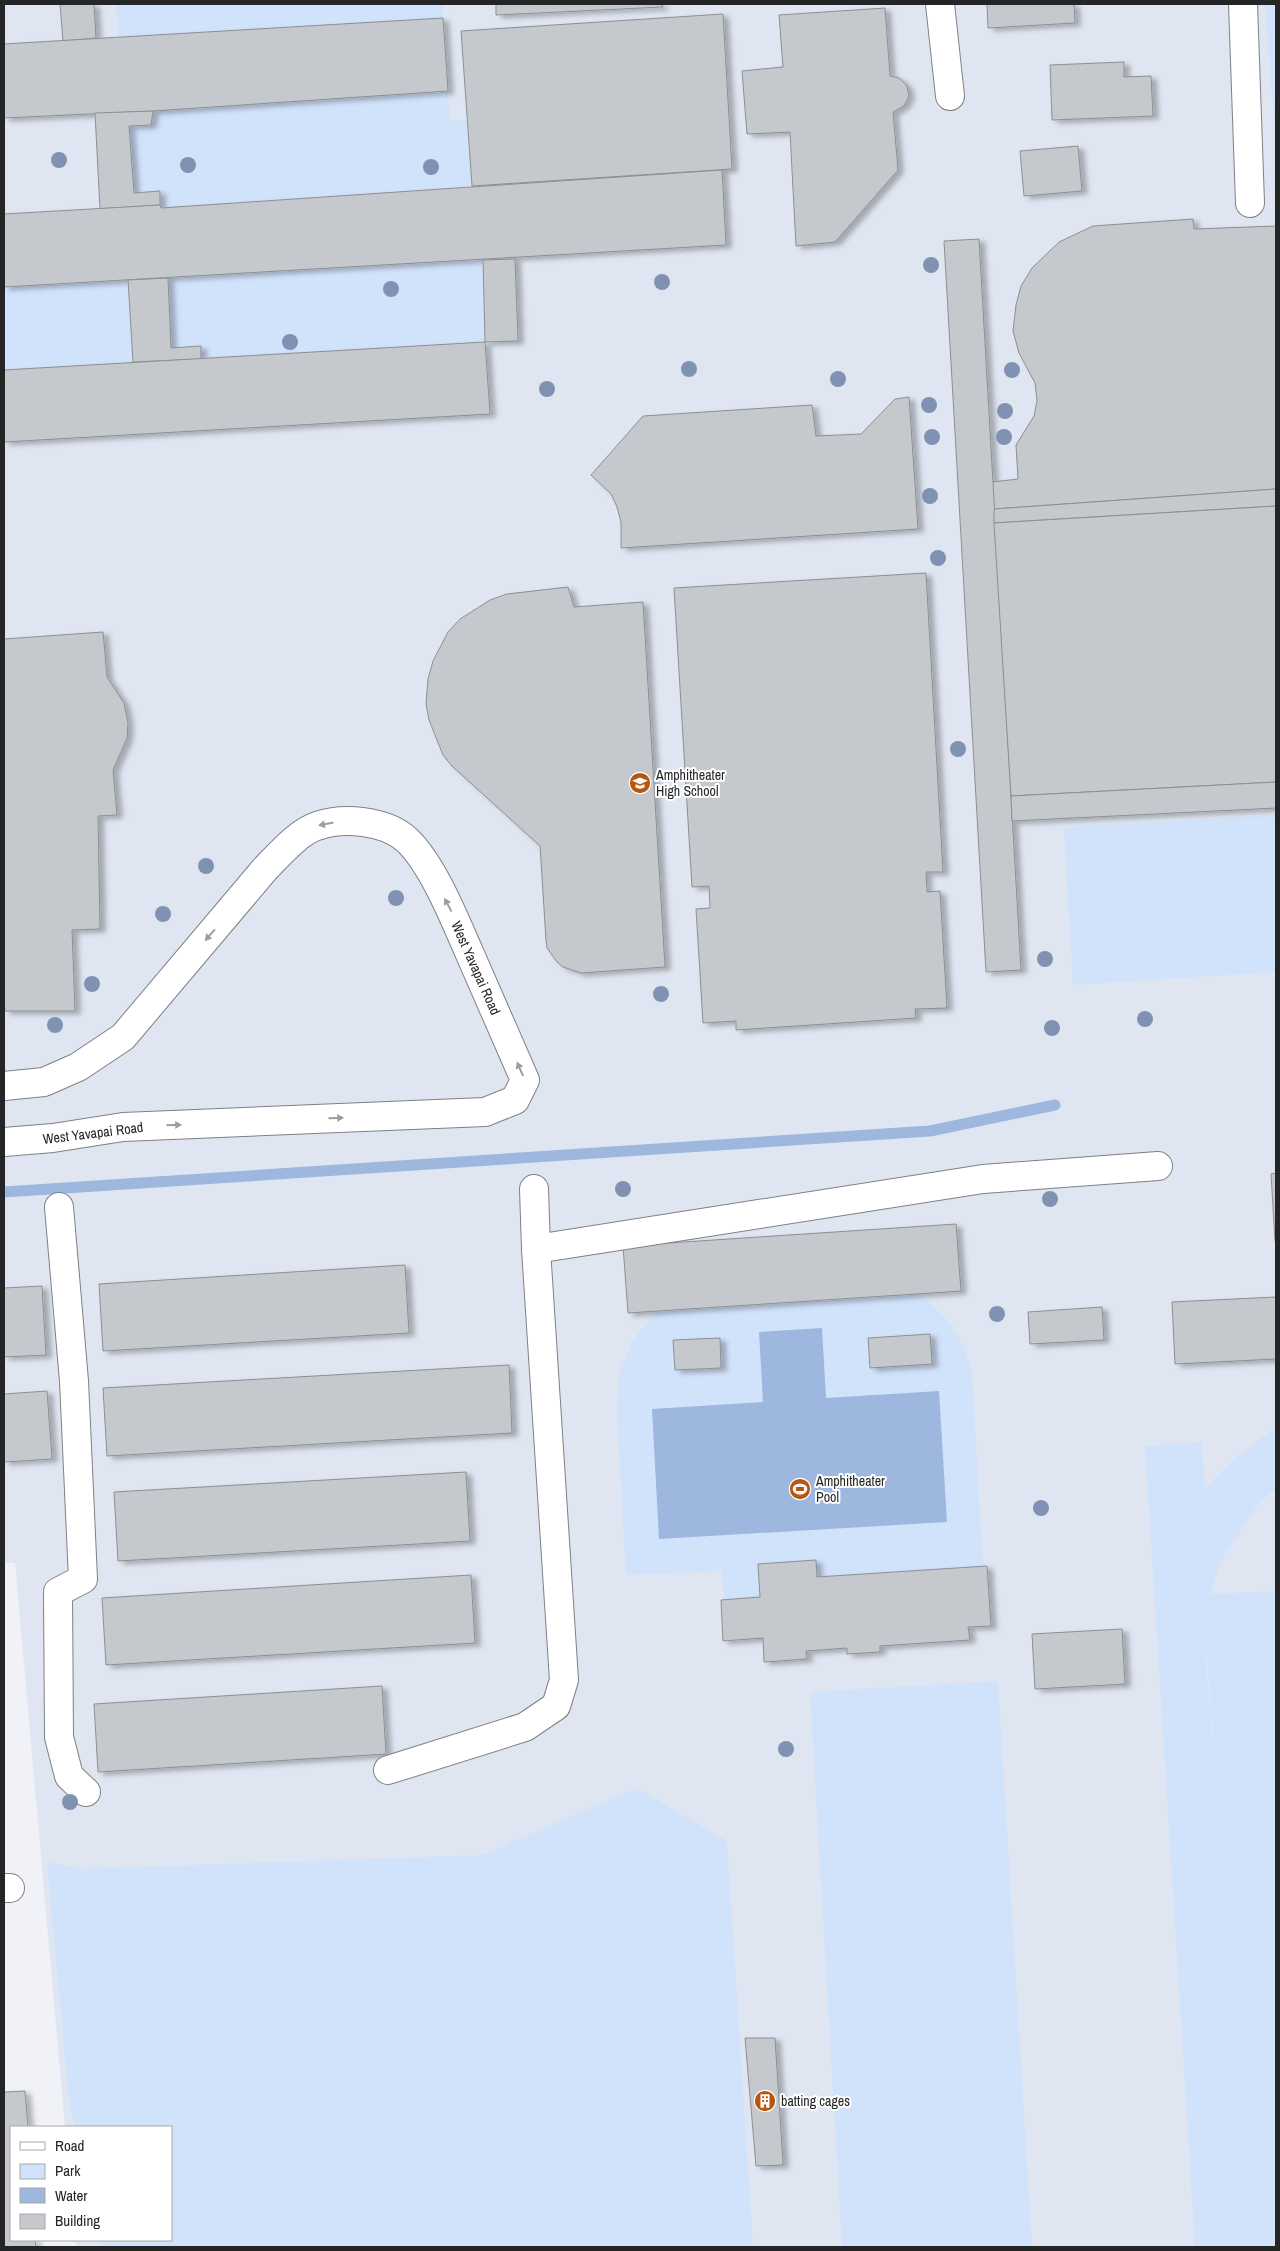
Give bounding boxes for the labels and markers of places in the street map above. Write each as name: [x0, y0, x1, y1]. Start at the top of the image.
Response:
place label: Amphitheater High School: [655, 766, 725, 800]
school or university icon: Amphitheater High School: [628, 771, 652, 795]
place label: Amphitheater Pool: [815, 1472, 885, 1506]
sports icon: Amphitheater Pool: [788, 1477, 812, 1501]
building icon: batting cages: [753, 2089, 777, 2113]
place label: batting cages: [781, 2092, 850, 2110]

